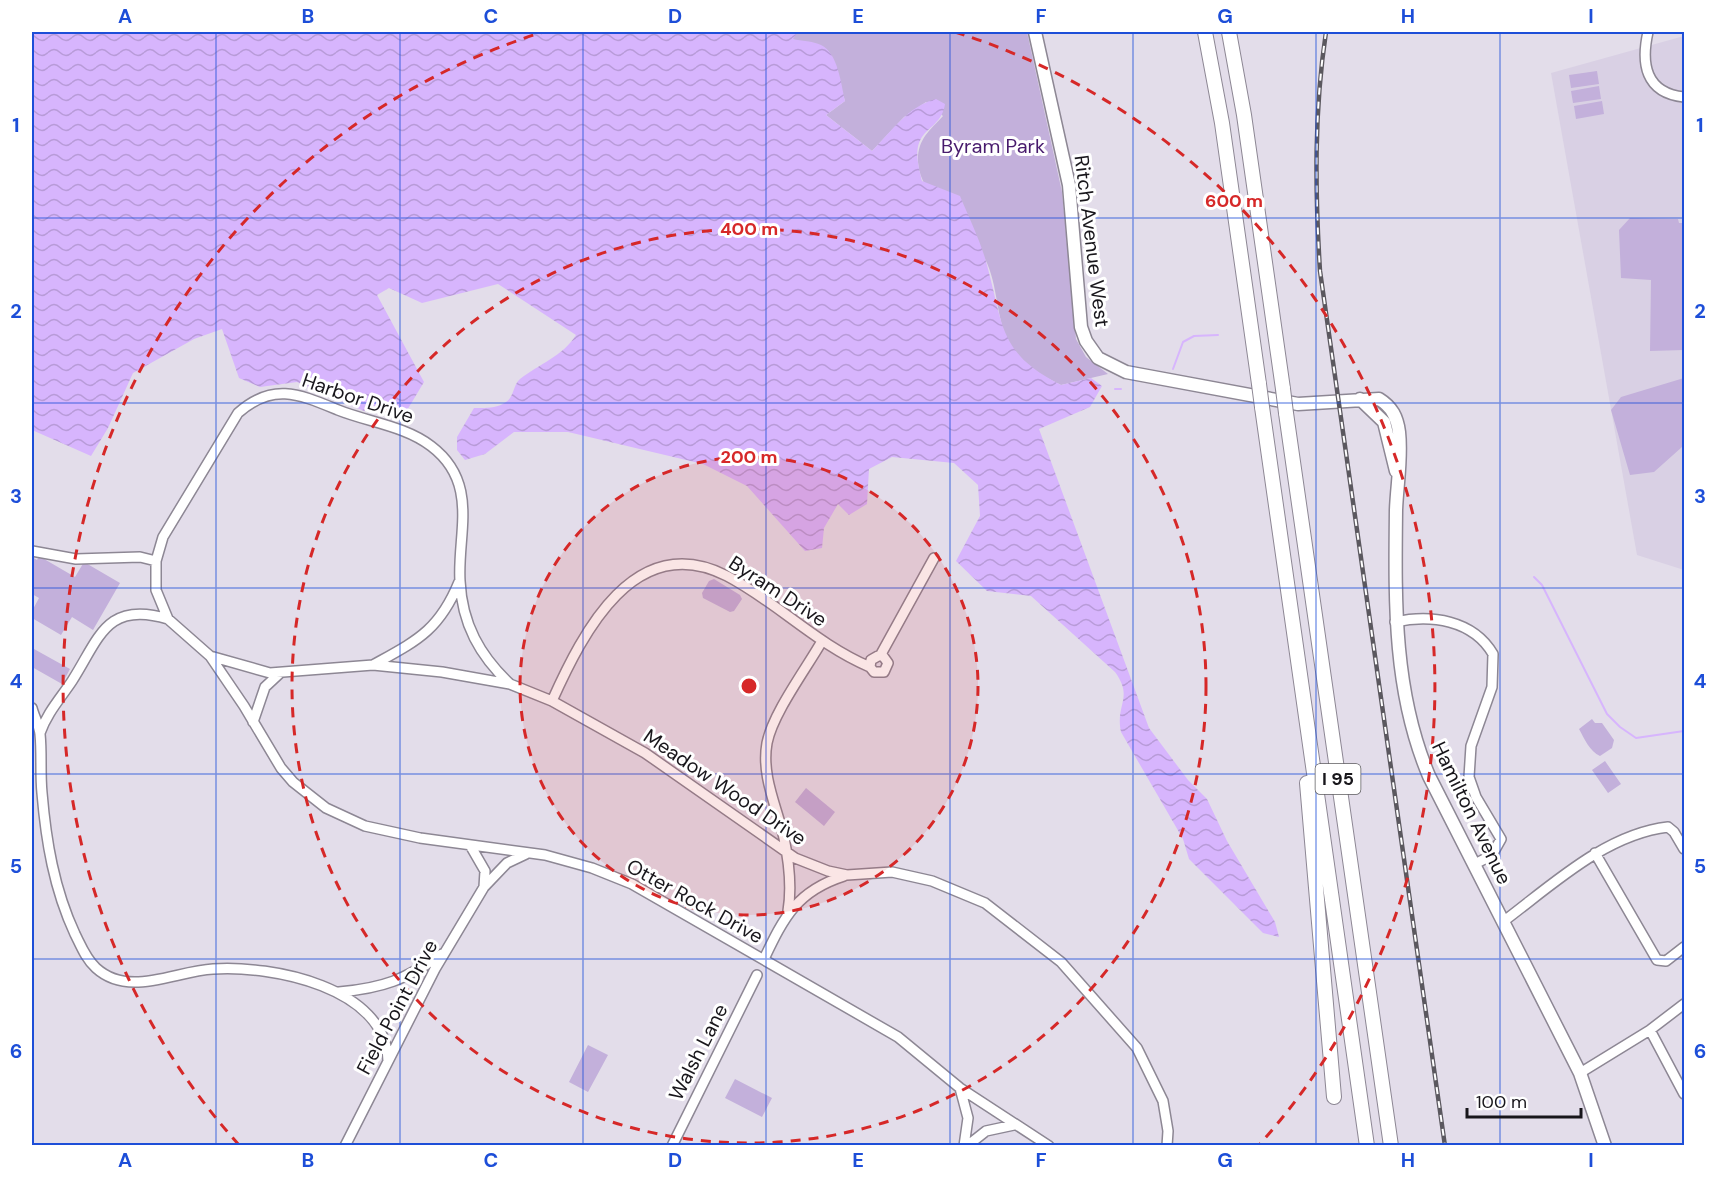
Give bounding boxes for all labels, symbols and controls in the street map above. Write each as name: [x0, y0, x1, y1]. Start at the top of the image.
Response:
text: A: [118, 3, 132, 29]
text: B: [302, 3, 314, 29]
text: C: [484, 3, 498, 29]
text: D: [668, 3, 682, 29]
text: E: [852, 3, 864, 29]
text: F: [1035, 3, 1047, 29]
text: G: [1217, 3, 1233, 29]
text: H: [1401, 3, 1415, 29]
text: I: [1588, 3, 1594, 29]
text: 1: [12, 112, 20, 138]
text: 1: [1696, 112, 1704, 138]
park label: Byram Park: [941, 133, 1045, 159]
street label: Ritch Avenue West: [1069, 154, 1115, 329]
text: 600 m: [1205, 189, 1263, 213]
text: 400 m: [720, 217, 778, 241]
text: 2: [10, 298, 22, 324]
text: 2: [1694, 298, 1706, 324]
street label: Harbor Drive: [299, 367, 417, 429]
text: 200 m: [721, 445, 777, 469]
text: 3: [10, 483, 22, 509]
text: 3: [1694, 483, 1706, 509]
street label: Byram Drive: [724, 550, 832, 632]
text: 4: [10, 668, 23, 694]
text: 4: [1694, 668, 1707, 694]
centre of rings: [739, 676, 759, 696]
street label: Meadow Wood Drive: [639, 723, 811, 851]
street label: Hamilton Avenue: [1426, 737, 1518, 889]
road number: I 95: [1316, 764, 1360, 794]
text: 5: [10, 853, 22, 879]
street label: Otter Rock Drive: [622, 853, 768, 949]
text: 5: [1694, 853, 1706, 879]
street label: Field Point Drive: [351, 935, 443, 1079]
street label: Walsh Lane: [663, 999, 733, 1105]
text: 6: [10, 1038, 22, 1064]
text: 6: [1694, 1038, 1706, 1064]
scale bar: [1467, 1081, 1581, 1119]
text: 100 m: [1476, 1090, 1527, 1114]
text: A: [118, 1147, 132, 1173]
text: B: [302, 1147, 314, 1173]
text: C: [484, 1147, 498, 1173]
text: D: [668, 1147, 682, 1173]
text: E: [852, 1147, 864, 1173]
text: F: [1035, 1147, 1047, 1173]
text: G: [1217, 1147, 1233, 1173]
text: H: [1401, 1147, 1415, 1173]
text: I: [1588, 1147, 1594, 1173]

